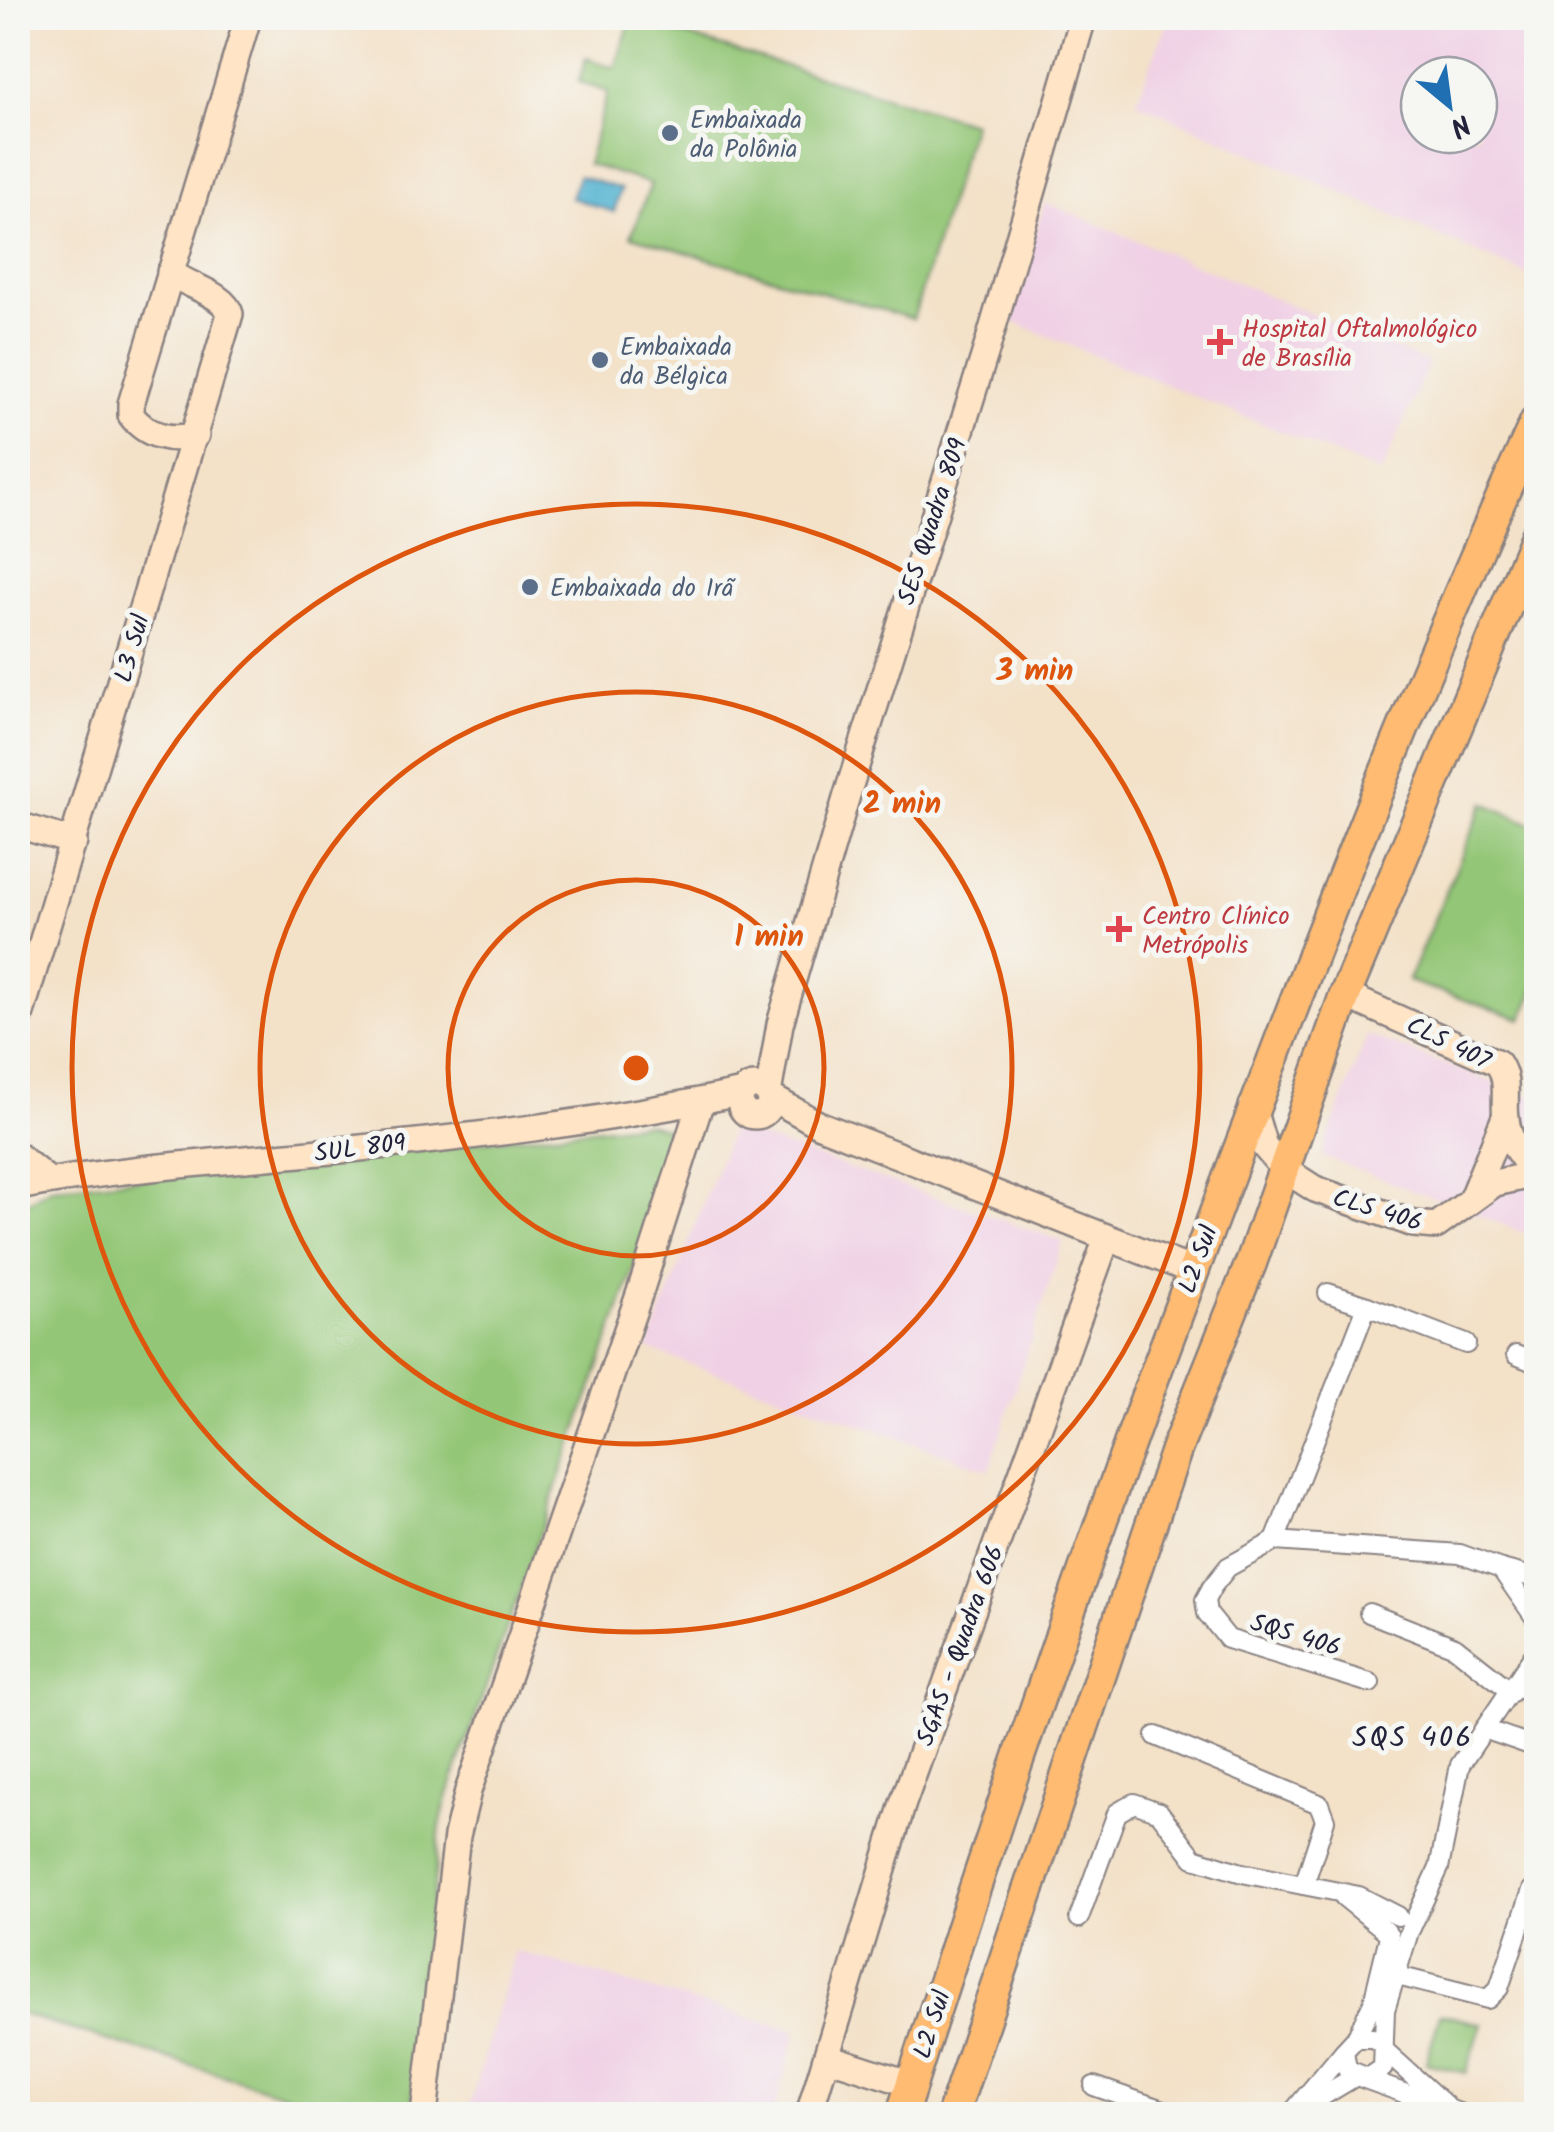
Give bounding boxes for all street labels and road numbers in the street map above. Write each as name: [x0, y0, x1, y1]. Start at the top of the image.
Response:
street label: SES Quadra 809: [887, 433, 979, 610]
street label: L3 Sul: [104, 610, 162, 687]
street label: CLS 407: [1399, 1006, 1499, 1082]
street label: SUL 809: [312, 1124, 408, 1174]
street label: CLS 406: [1328, 1178, 1427, 1244]
street label: L2 Sul: [1168, 1220, 1230, 1299]
street label: SGAS - Quadra 606: [906, 1540, 1016, 1752]
street label: SQS 406: [1245, 1603, 1346, 1669]
street label: L2 Sul: [903, 1985, 963, 2064]

